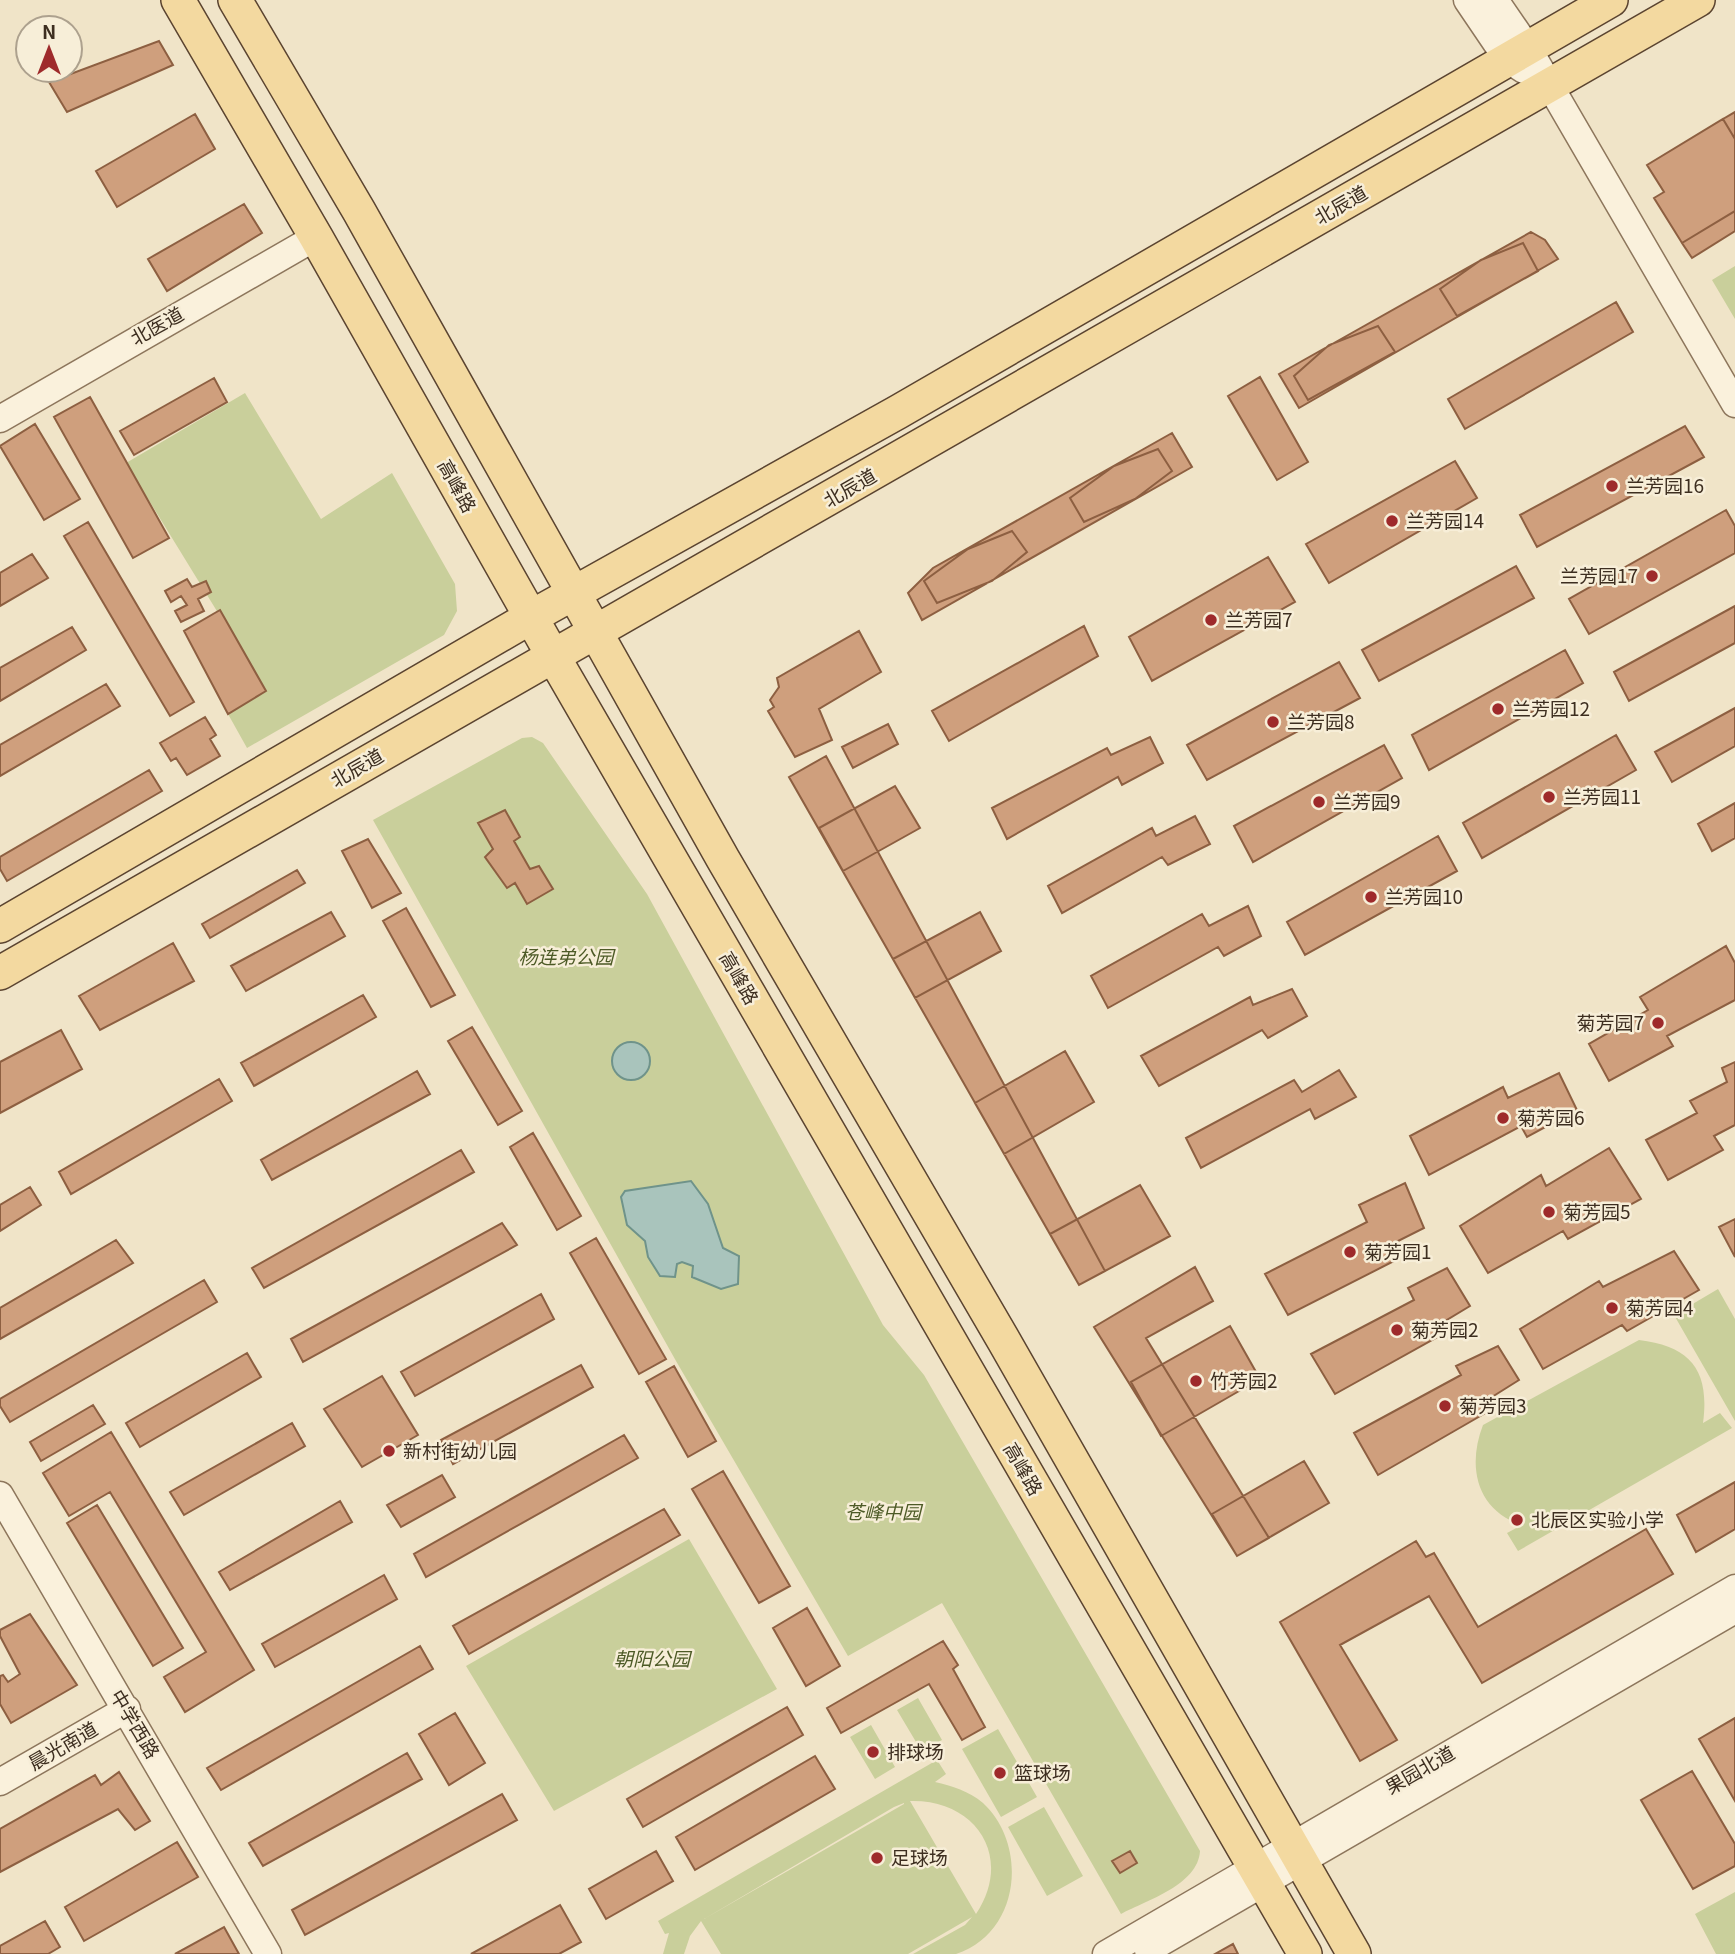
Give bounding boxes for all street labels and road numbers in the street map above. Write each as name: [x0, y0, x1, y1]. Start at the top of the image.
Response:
street label: 北辰道: [1309, 178, 1372, 230]
street label: 北医道: [125, 299, 188, 350]
street label: 高峰路: [433, 454, 484, 517]
street label: 北辰道: [818, 461, 881, 513]
street label: 北辰道: [325, 741, 388, 793]
street label: 高峰路: [714, 946, 766, 1009]
street label: 高峰路: [998, 1437, 1050, 1500]
street label: 中学西路: [105, 1684, 167, 1763]
street label: 晨光南道: [23, 1714, 102, 1775]
street label: 果园北道: [1380, 1738, 1459, 1799]

